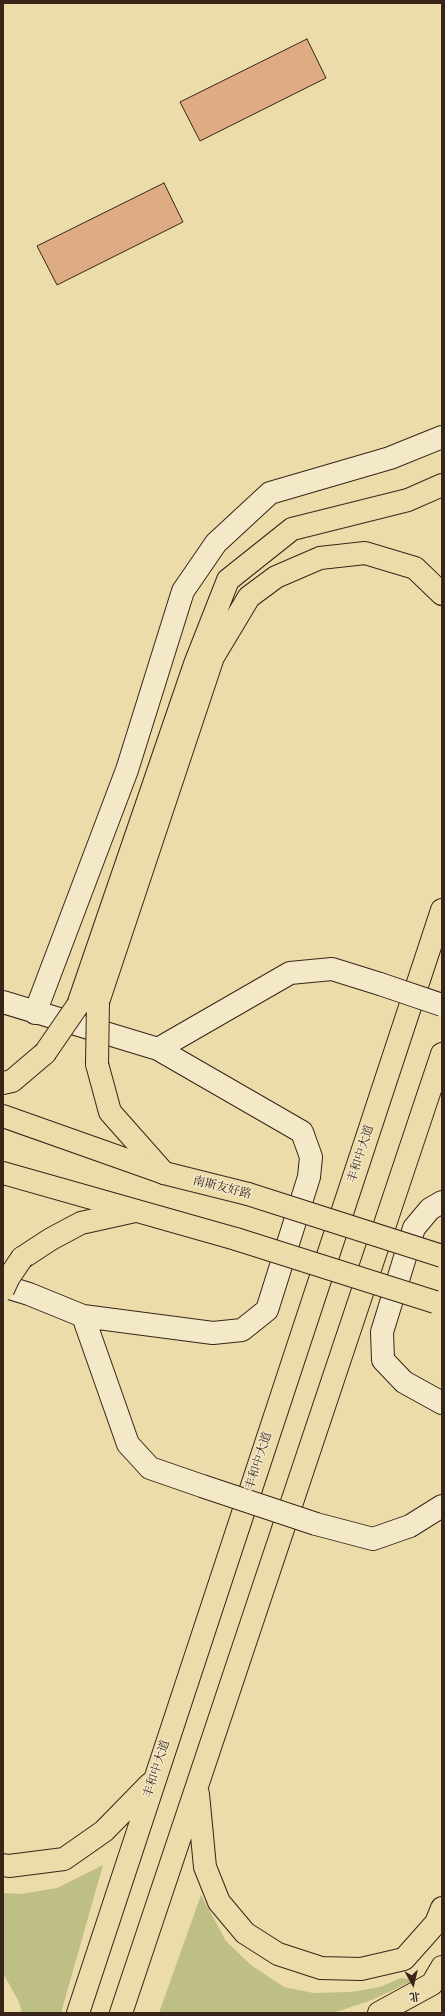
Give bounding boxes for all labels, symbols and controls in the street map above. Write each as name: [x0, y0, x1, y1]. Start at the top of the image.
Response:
street label: 丰和中大道: [345, 1123, 377, 1185]
street label: 南斯友好路: [191, 1174, 253, 1202]
street label: 丰和中大道: [243, 1430, 275, 1492]
street label: 丰和中大道: [141, 1738, 173, 1800]
north arrow: [393, 1964, 433, 2004]
text: 北: [408, 1989, 421, 2004]

